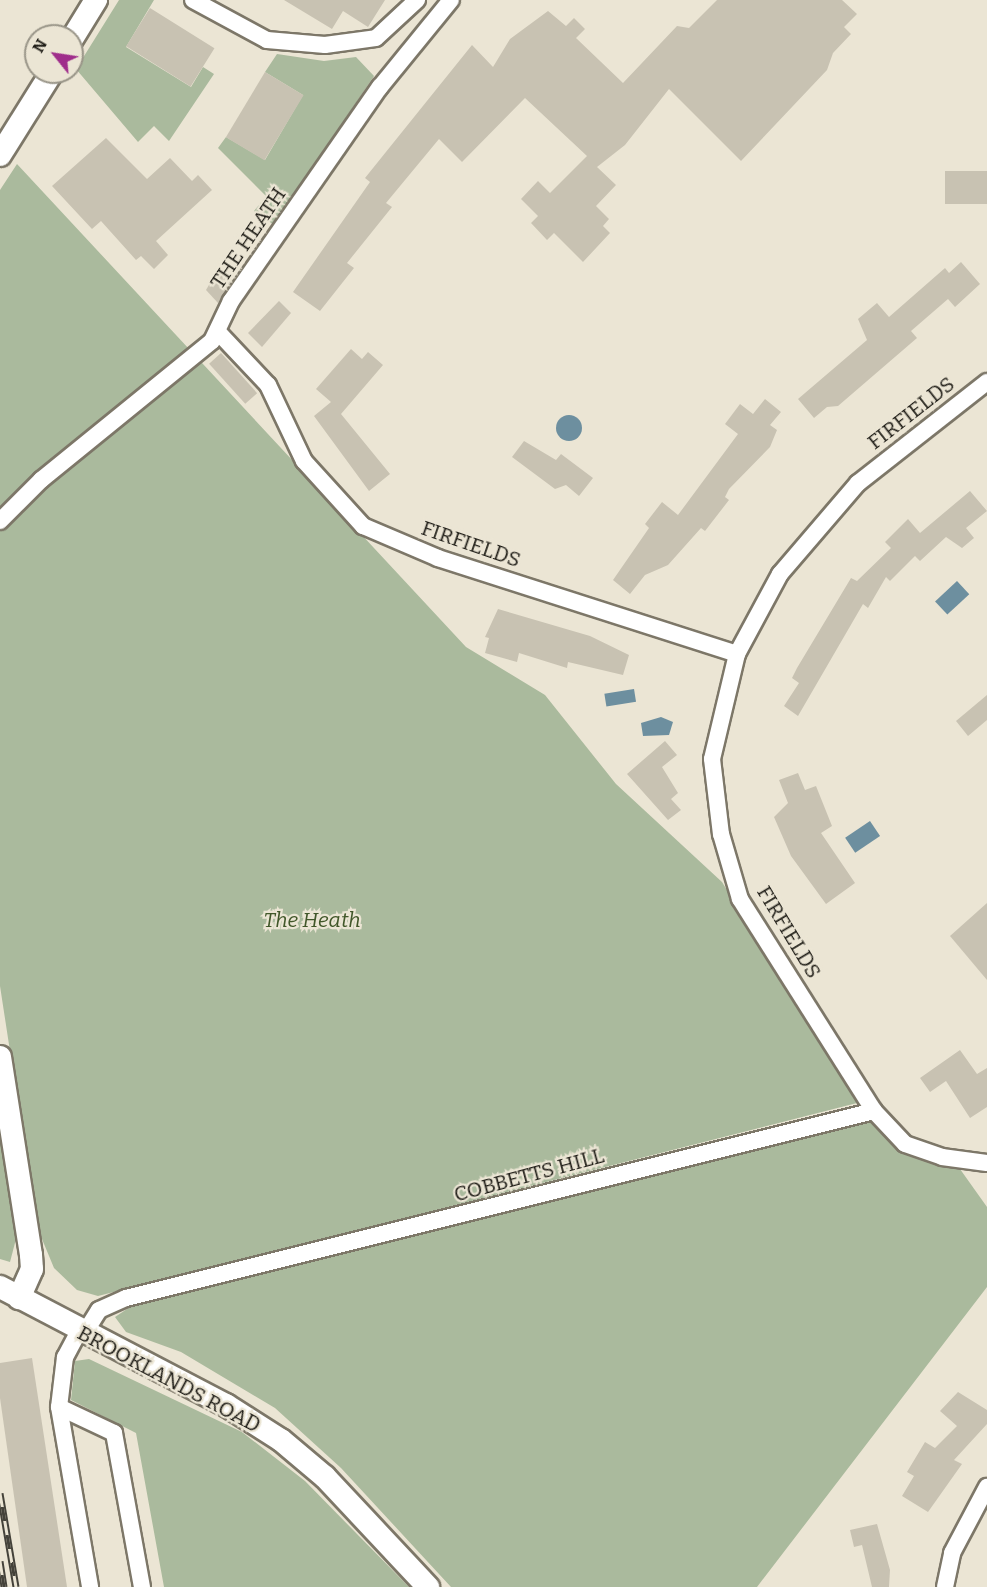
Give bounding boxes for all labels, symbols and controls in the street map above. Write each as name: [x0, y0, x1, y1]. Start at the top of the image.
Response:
north arrow: [24, 24, 84, 84]
text: N: [28, 36, 51, 56]
street label: THE HEATH: [205, 182, 291, 294]
street label: FIRFIELDS: [863, 371, 959, 455]
street label: FIRFIELDS: [418, 515, 524, 573]
street label: FIRFIELDS: [752, 881, 826, 983]
park label: The Heath: [263, 907, 361, 933]
street label: COBBETTS HILL: [451, 1143, 607, 1207]
street label: BROOKLANDS ROAD: [73, 1320, 265, 1438]

